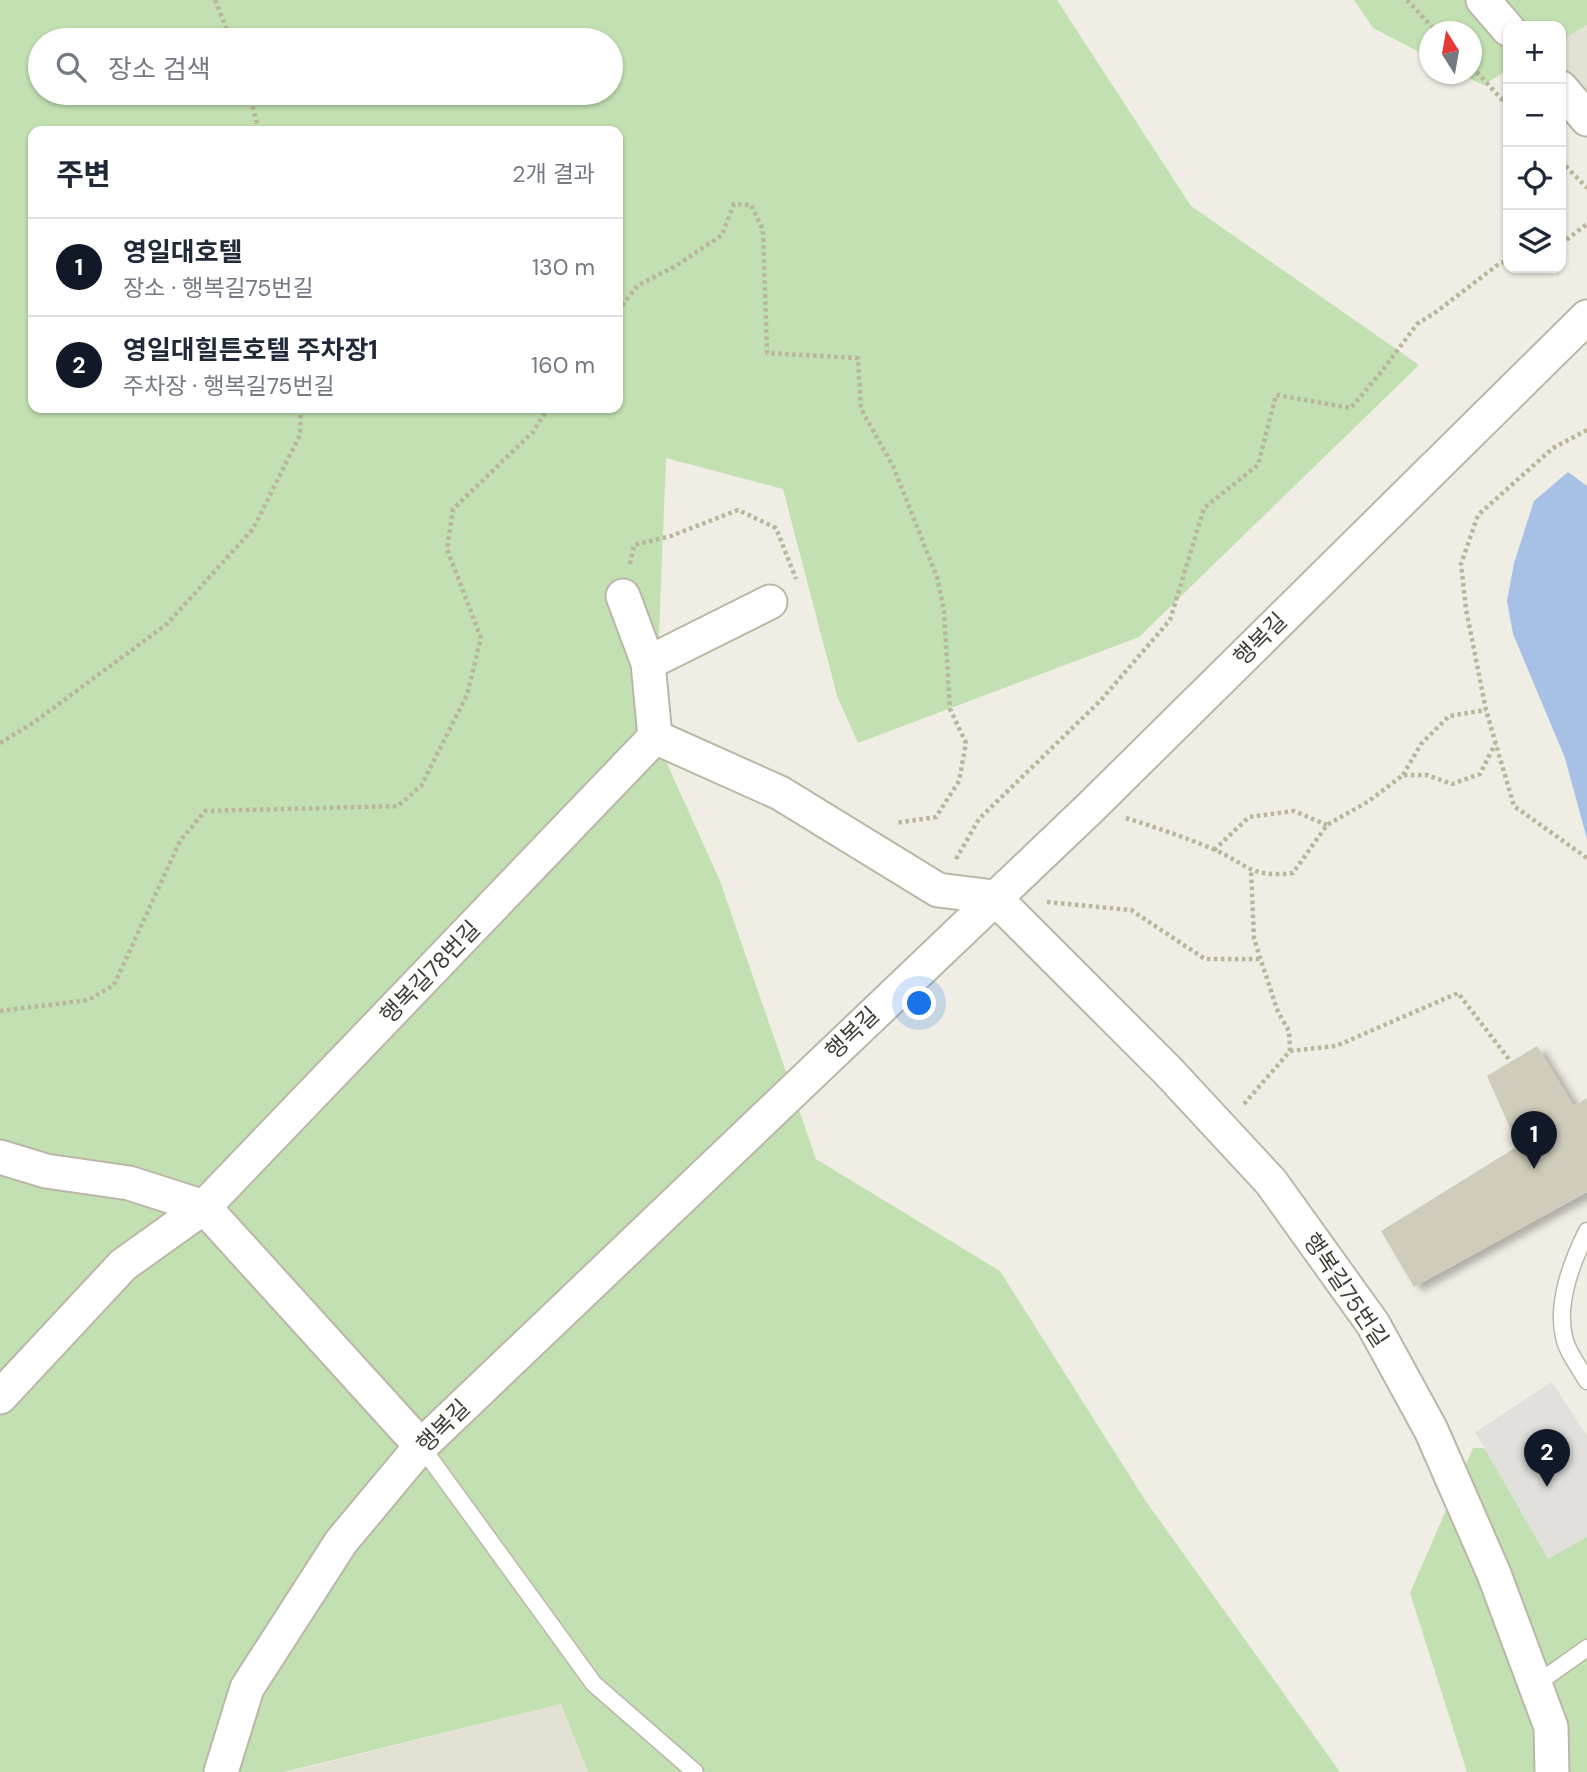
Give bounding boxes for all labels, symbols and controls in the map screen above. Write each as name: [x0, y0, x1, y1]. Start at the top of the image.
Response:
north arrow: [1419, 21, 1482, 84]
map controls: [1503, 21, 1566, 273]
button: +: [1503, 21, 1566, 84]
search box: [28, 28, 623, 105]
icon: search: [52, 48, 90, 86]
text: 장소 검색: [108, 52, 211, 86]
button: −: [1503, 84, 1566, 147]
button: locate: [1503, 147, 1566, 210]
text: 주변: [56, 155, 111, 194]
text: 2개 결과: [512, 159, 595, 189]
button: layers: [1503, 210, 1566, 273]
text: 영일대호텔: [123, 235, 243, 269]
text: 1: [75, 252, 83, 282]
text: 130 m: [532, 252, 595, 282]
text: 장소 · 행복길75번길: [123, 273, 314, 303]
text: 영일대힐튼호텔 주차장1: [123, 333, 378, 367]
text: 2: [72, 350, 86, 380]
text: 160 m: [531, 350, 595, 380]
text: 주차장 · 행복길75번길: [123, 371, 335, 401]
street label: 행복길: [1227, 606, 1293, 672]
street label: 행복길78번길: [373, 914, 487, 1030]
your location: [902, 986, 936, 1020]
street label: 행복길: [819, 1000, 885, 1066]
pin: 1: [1511, 1111, 1557, 1169]
street label: 행복길75번길: [1297, 1227, 1395, 1353]
street label: 행복길: [410, 1393, 476, 1459]
pin: 2: [1524, 1429, 1570, 1487]

